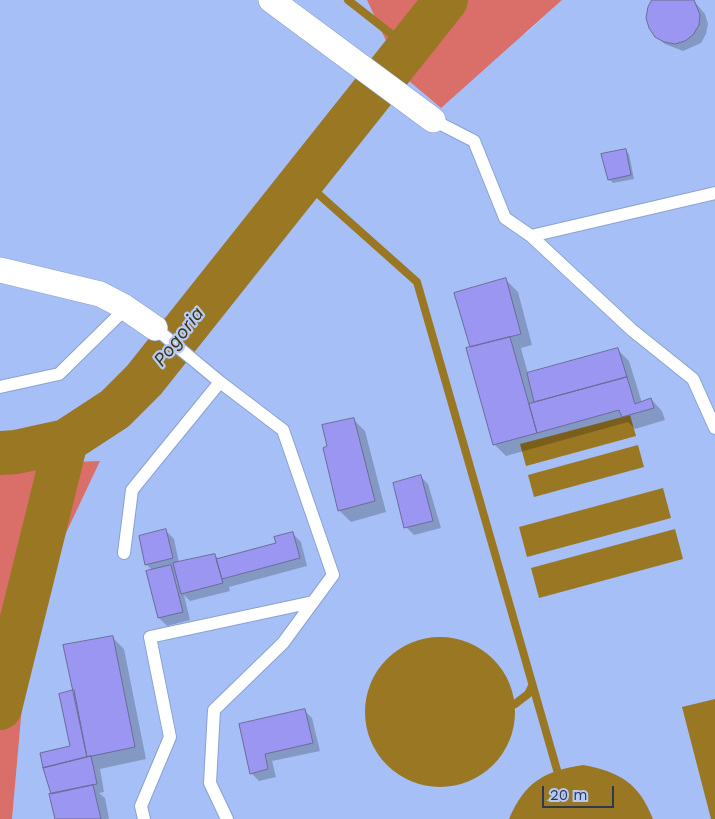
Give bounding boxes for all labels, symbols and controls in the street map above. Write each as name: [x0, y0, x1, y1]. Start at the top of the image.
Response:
water label: Pogoria: [149, 303, 209, 371]
scale bar: [545, 776, 618, 808]
text: 20 m: [550, 786, 588, 804]

